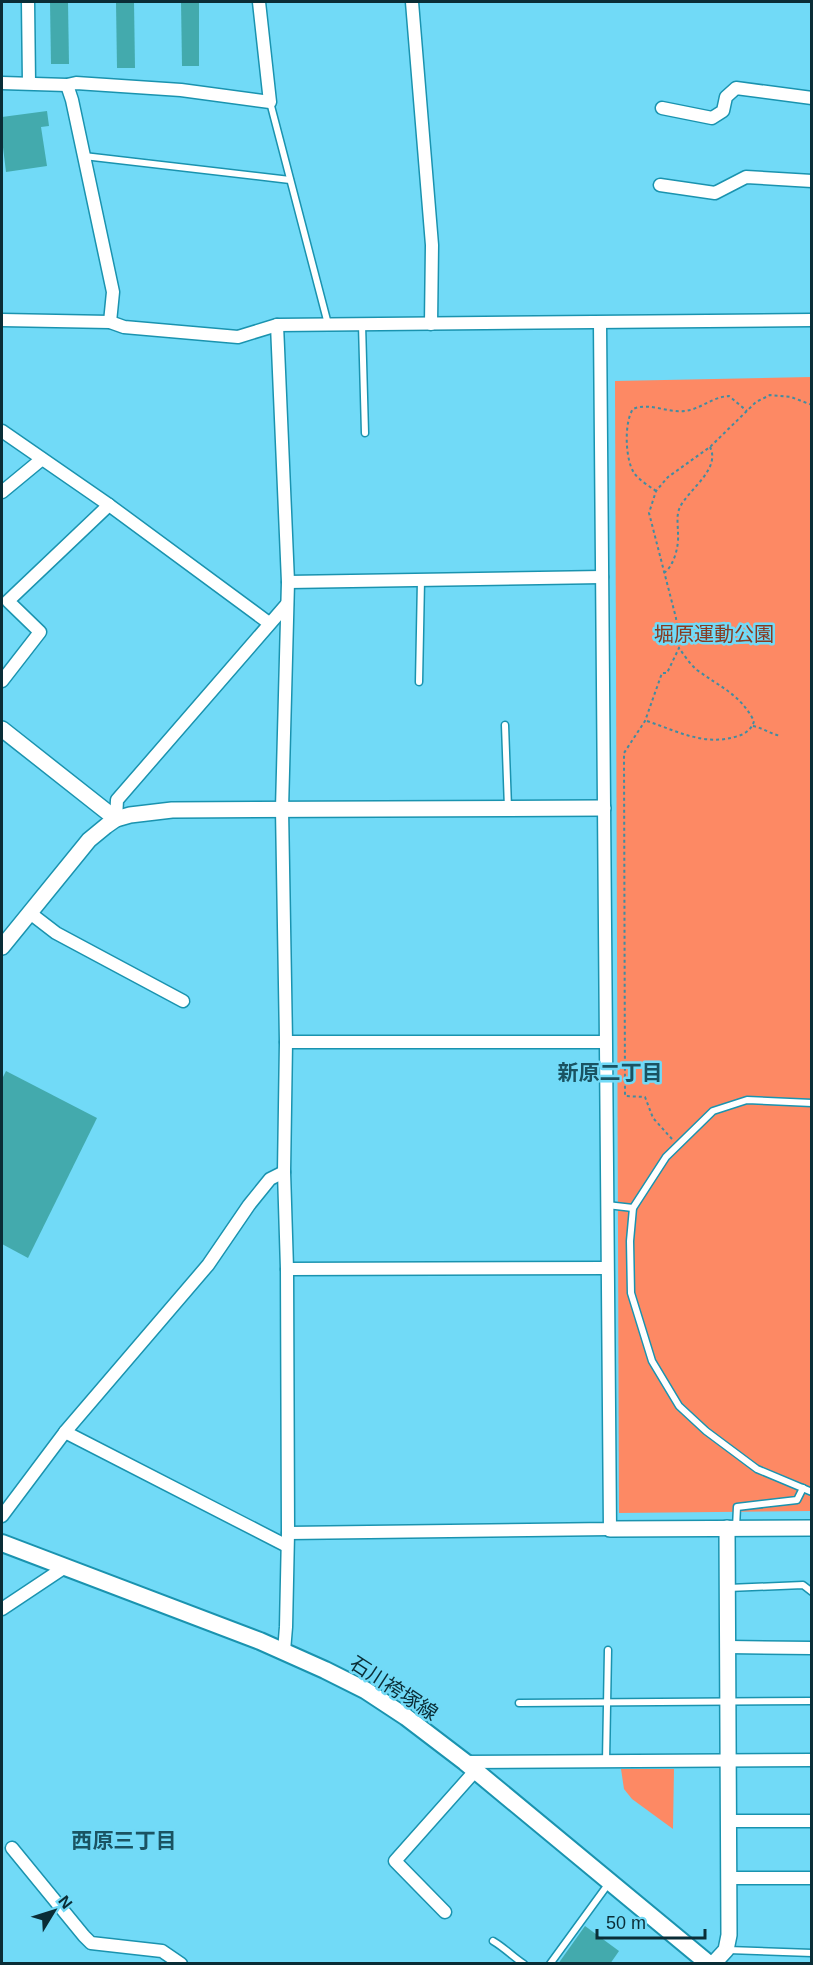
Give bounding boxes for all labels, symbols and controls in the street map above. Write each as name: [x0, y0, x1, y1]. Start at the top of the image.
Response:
park label: 堀原運動公園: [654, 623, 774, 645]
district label: 新原二丁目: [558, 1061, 663, 1084]
street label: 石川袴塚線: [346, 1652, 442, 1724]
district label: 西原三丁目: [72, 1829, 177, 1852]
north arrow: [24, 1881, 84, 1941]
text: N: [55, 1892, 76, 1912]
scale bar: [597, 1902, 705, 1940]
text: 50 m: [606, 1913, 646, 1933]

